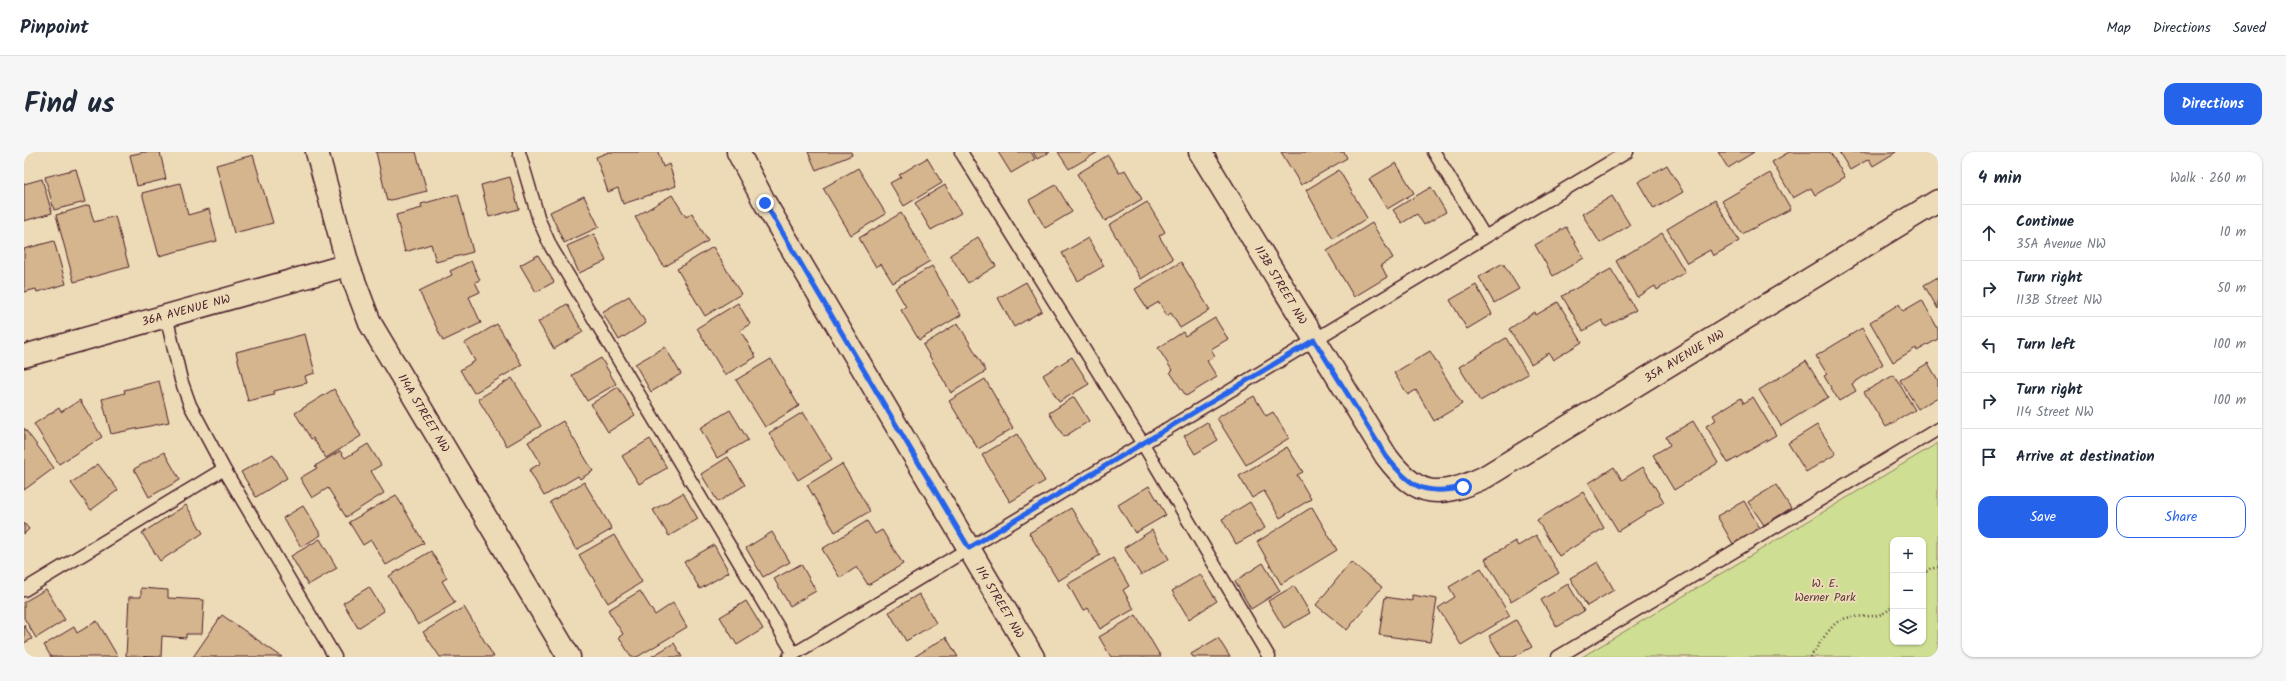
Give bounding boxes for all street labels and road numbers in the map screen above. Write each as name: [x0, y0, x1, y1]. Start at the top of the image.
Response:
street label: 113B STREET NW: [1249, 242, 1312, 328]
street label: 36A AVENUE NW: [140, 290, 233, 331]
street label: 35A AVENUE NW: [1640, 325, 1728, 388]
street label: 114A STREET NW: [393, 370, 455, 456]
street label: 114 STREET NW: [970, 562, 1029, 642]

